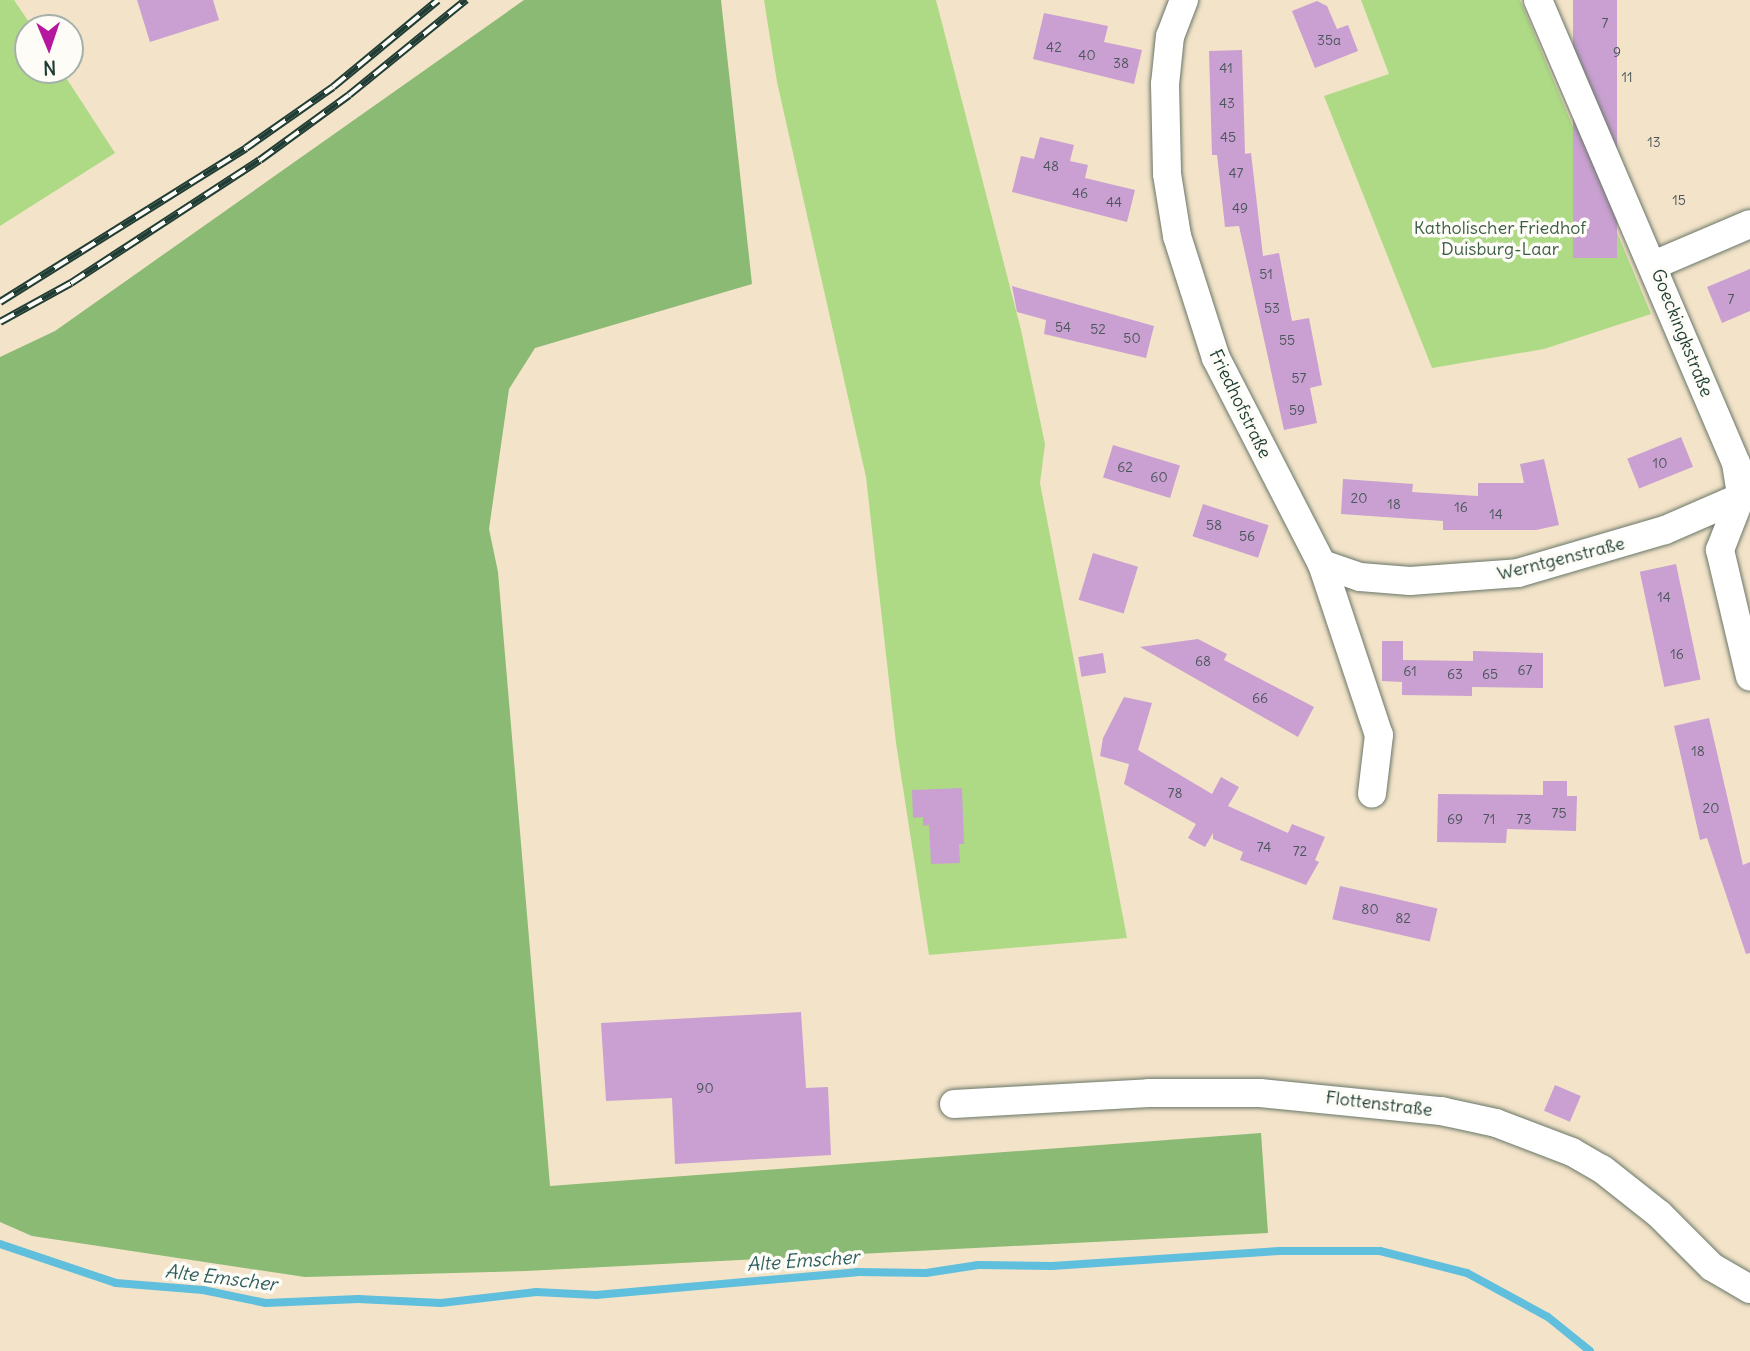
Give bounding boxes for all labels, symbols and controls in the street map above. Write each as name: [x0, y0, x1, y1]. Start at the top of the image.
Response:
north arrow: [14, 14, 84, 84]
house number: 7: [1602, 15, 1608, 31]
house number: 35a: [1317, 32, 1341, 48]
house number: 42: [1046, 39, 1062, 55]
house number: 9: [1613, 44, 1621, 60]
house number: 40: [1078, 47, 1096, 63]
house number: 38: [1113, 55, 1129, 71]
text: N: [43, 56, 57, 80]
house number: 41: [1219, 60, 1233, 76]
house number: 11: [1621, 69, 1633, 85]
house number: 43: [1219, 95, 1235, 111]
house number: 45: [1220, 129, 1236, 145]
house number: 13: [1647, 134, 1661, 150]
house number: 48: [1043, 158, 1059, 174]
house number: 47: [1229, 165, 1243, 181]
house number: 46: [1072, 185, 1088, 201]
house number: 15: [1672, 192, 1686, 208]
house number: 44: [1106, 194, 1122, 210]
house number: 49: [1232, 200, 1248, 216]
park label: Katholischer Friedhof Duisburg-Laar: [1414, 218, 1586, 260]
house number: 51: [1259, 266, 1273, 282]
street label: Goeckingkstraße: [1647, 266, 1717, 400]
house number: 7: [1728, 291, 1734, 307]
house number: 53: [1264, 300, 1280, 316]
house number: 54: [1055, 319, 1071, 335]
house number: 52: [1090, 321, 1106, 337]
house number: 50: [1123, 330, 1141, 346]
house number: 55: [1279, 332, 1295, 348]
street label: Friedhofstraße: [1204, 346, 1276, 462]
house number: 57: [1292, 370, 1306, 386]
house number: 59: [1289, 402, 1305, 418]
house number: 10: [1653, 455, 1667, 471]
house number: 62: [1117, 459, 1133, 475]
house number: 60: [1150, 469, 1168, 485]
house number: 20: [1351, 490, 1367, 506]
house number: 18: [1387, 496, 1401, 512]
house number: 16: [1454, 499, 1468, 515]
house number: 14: [1489, 506, 1503, 522]
house number: 58: [1206, 517, 1222, 533]
house number: 56: [1239, 528, 1255, 544]
street label: Werntgenstraße: [1495, 533, 1627, 585]
house number: 14: [1657, 589, 1671, 605]
house number: 16: [1670, 646, 1684, 662]
house number: 68: [1195, 653, 1211, 669]
house number: 67: [1518, 662, 1532, 678]
house number: 61: [1403, 663, 1417, 679]
house number: 63: [1447, 666, 1463, 682]
house number: 65: [1482, 666, 1498, 682]
house number: 66: [1252, 690, 1268, 706]
house number: 18: [1691, 743, 1705, 759]
house number: 78: [1168, 785, 1182, 801]
house number: 20: [1703, 800, 1719, 816]
house number: 75: [1552, 805, 1566, 821]
house number: 69: [1447, 811, 1463, 827]
house number: 71: [1483, 811, 1495, 827]
house number: 73: [1517, 811, 1531, 827]
house number: 74: [1257, 839, 1271, 855]
house number: 72: [1293, 843, 1307, 859]
house number: 80: [1361, 901, 1379, 917]
house number: 82: [1395, 910, 1411, 926]
house number: 90: [696, 1080, 714, 1096]
street label: Flottenstraße: [1324, 1087, 1434, 1121]
water label: Alte Emscher: [746, 1246, 860, 1276]
water label: Alte Emscher: [164, 1260, 278, 1296]

